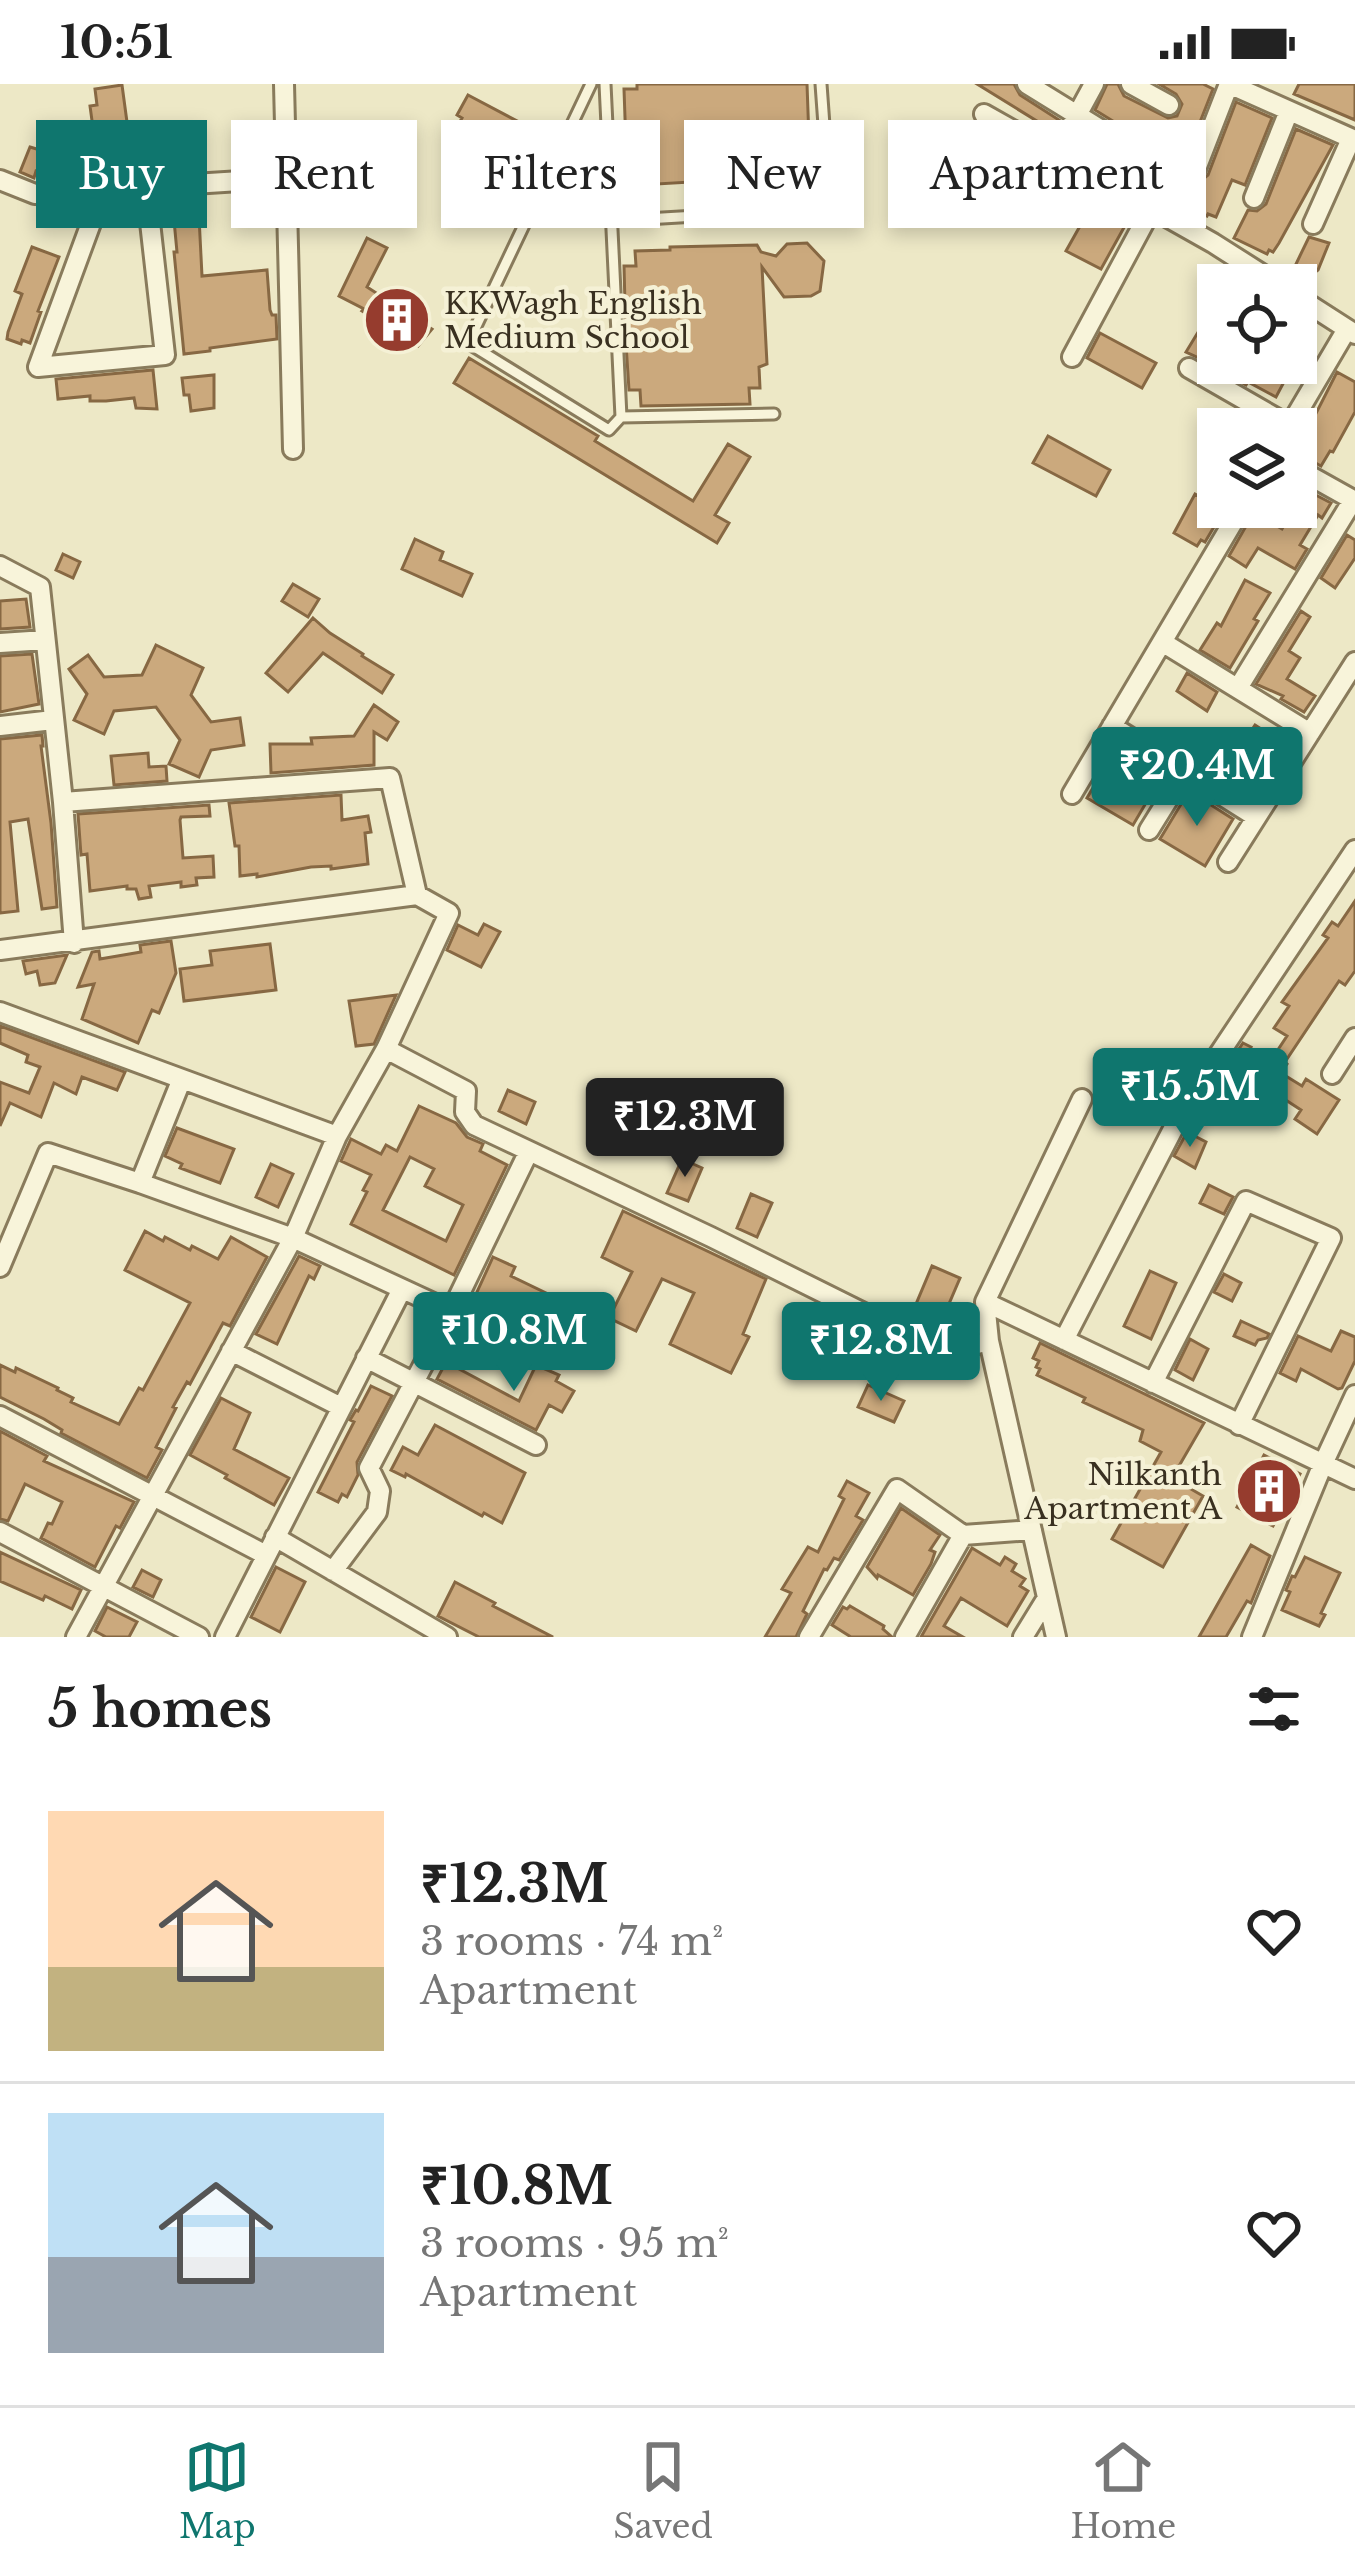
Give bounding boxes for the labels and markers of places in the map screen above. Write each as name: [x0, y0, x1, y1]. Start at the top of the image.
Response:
building icon: KKWagh English Medium School: [362, 285, 432, 355]
place label: KKWagh English Medium School: [444, 285, 702, 356]
pin: ₹20.4M: [1099, 727, 1295, 829]
pin: ₹15.5M: [1092, 1048, 1288, 1150]
pin: ₹12.3M: [587, 1078, 783, 1180]
pin: ₹10.8M: [416, 1292, 612, 1394]
pin: ₹12.8M: [783, 1302, 979, 1404]
place label: Nilkanth Apartment A: [1023, 1456, 1223, 1527]
building icon: Nilkanth Apartment A: [1234, 1456, 1304, 1526]

